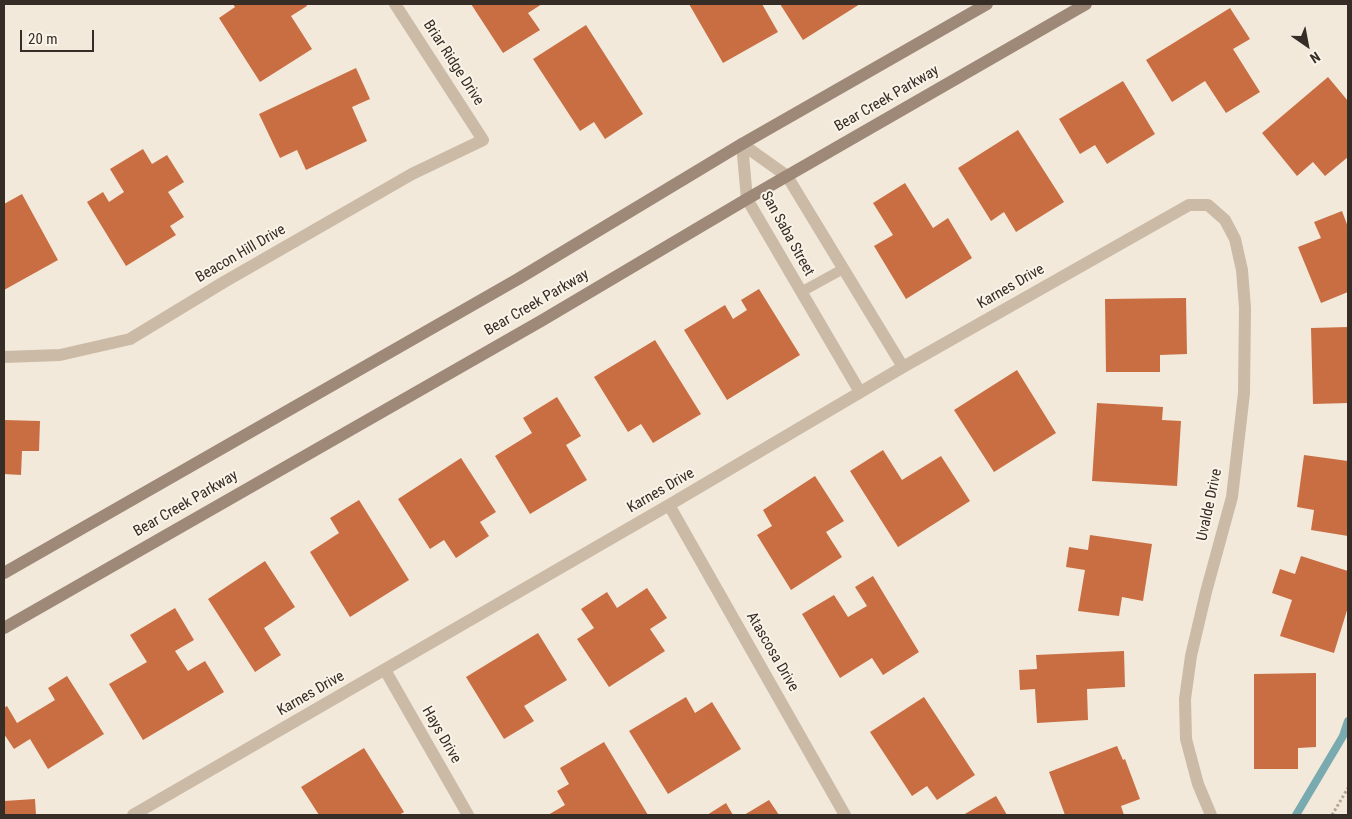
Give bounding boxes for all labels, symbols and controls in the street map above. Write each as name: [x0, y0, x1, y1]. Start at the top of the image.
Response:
street label: Briar Ridge Drive: [419, 17, 487, 109]
scale bar: [22, 20, 96, 52]
north arrow: [1282, 20, 1332, 70]
text: 20 m: [28, 30, 58, 48]
text: N: [1307, 49, 1323, 67]
street label: Bear Creek Parkway: [832, 62, 942, 136]
street label: San Saba Street: [756, 189, 818, 279]
street label: Beacon Hill Drive: [193, 221, 289, 287]
street label: Karnes Drive: [974, 261, 1048, 313]
street label: Bear Creek Parkway: [482, 266, 592, 340]
street label: Karnes Drive: [624, 465, 698, 517]
street label: Bear Creek Parkway: [131, 467, 241, 541]
street label: Uvalde Drive: [1194, 467, 1226, 543]
street label: Atascosa Drive: [742, 609, 802, 695]
street label: Karnes Drive: [274, 668, 348, 720]
street label: Hays Drive: [417, 703, 465, 767]

